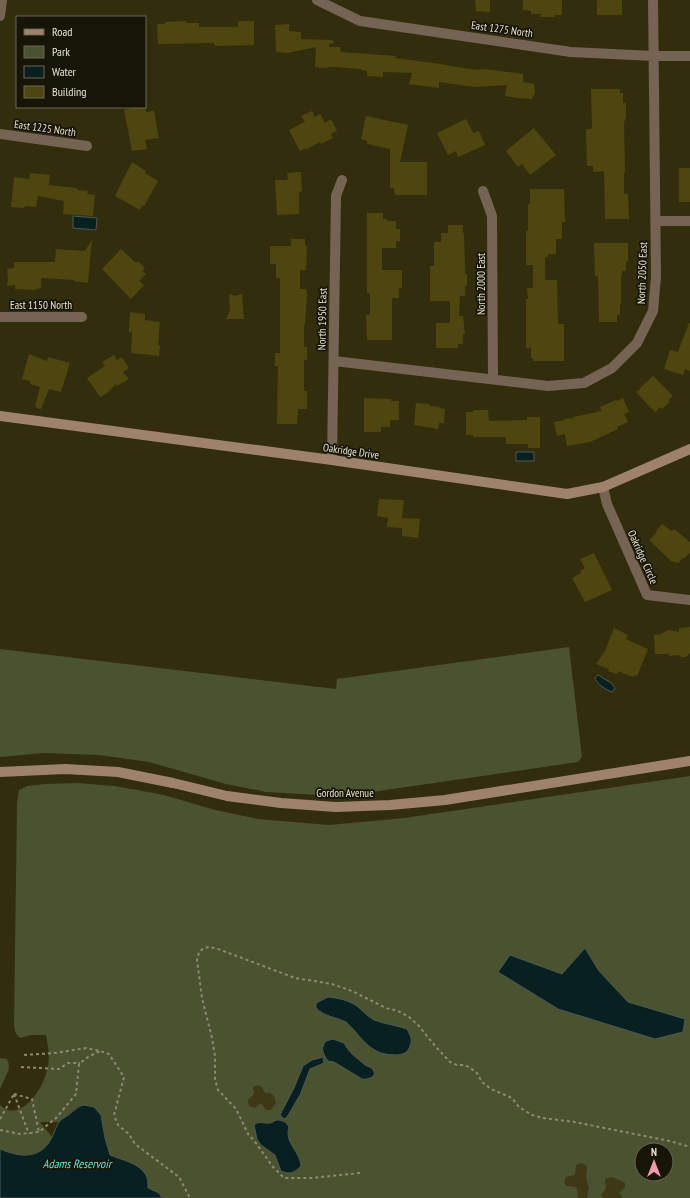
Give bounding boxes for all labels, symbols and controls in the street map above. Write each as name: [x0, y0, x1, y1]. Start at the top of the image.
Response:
legend: [16, 16, 146, 108]
street label: East 1275 North: [470, 18, 534, 40]
text: Road: [52, 24, 72, 39]
text: Park: [52, 44, 70, 59]
text: Water: [52, 64, 77, 79]
text: Building: [52, 84, 87, 99]
street label: East 1225 North: [13, 117, 77, 139]
street label: North 2050 East: [634, 242, 650, 304]
street label: North 2000 East: [474, 253, 488, 315]
street label: North 1950 East: [314, 288, 330, 350]
street label: East 1150 North: [10, 298, 72, 312]
street label: Oakridge Drive: [322, 440, 380, 462]
street label: Oakridge Circle: [625, 528, 661, 587]
street label: Gordon Avenue: [316, 786, 374, 800]
north arrow: [634, 1142, 674, 1182]
text: N: [651, 1145, 657, 1159]
water label: Adams Reservoir: [43, 1156, 113, 1171]

